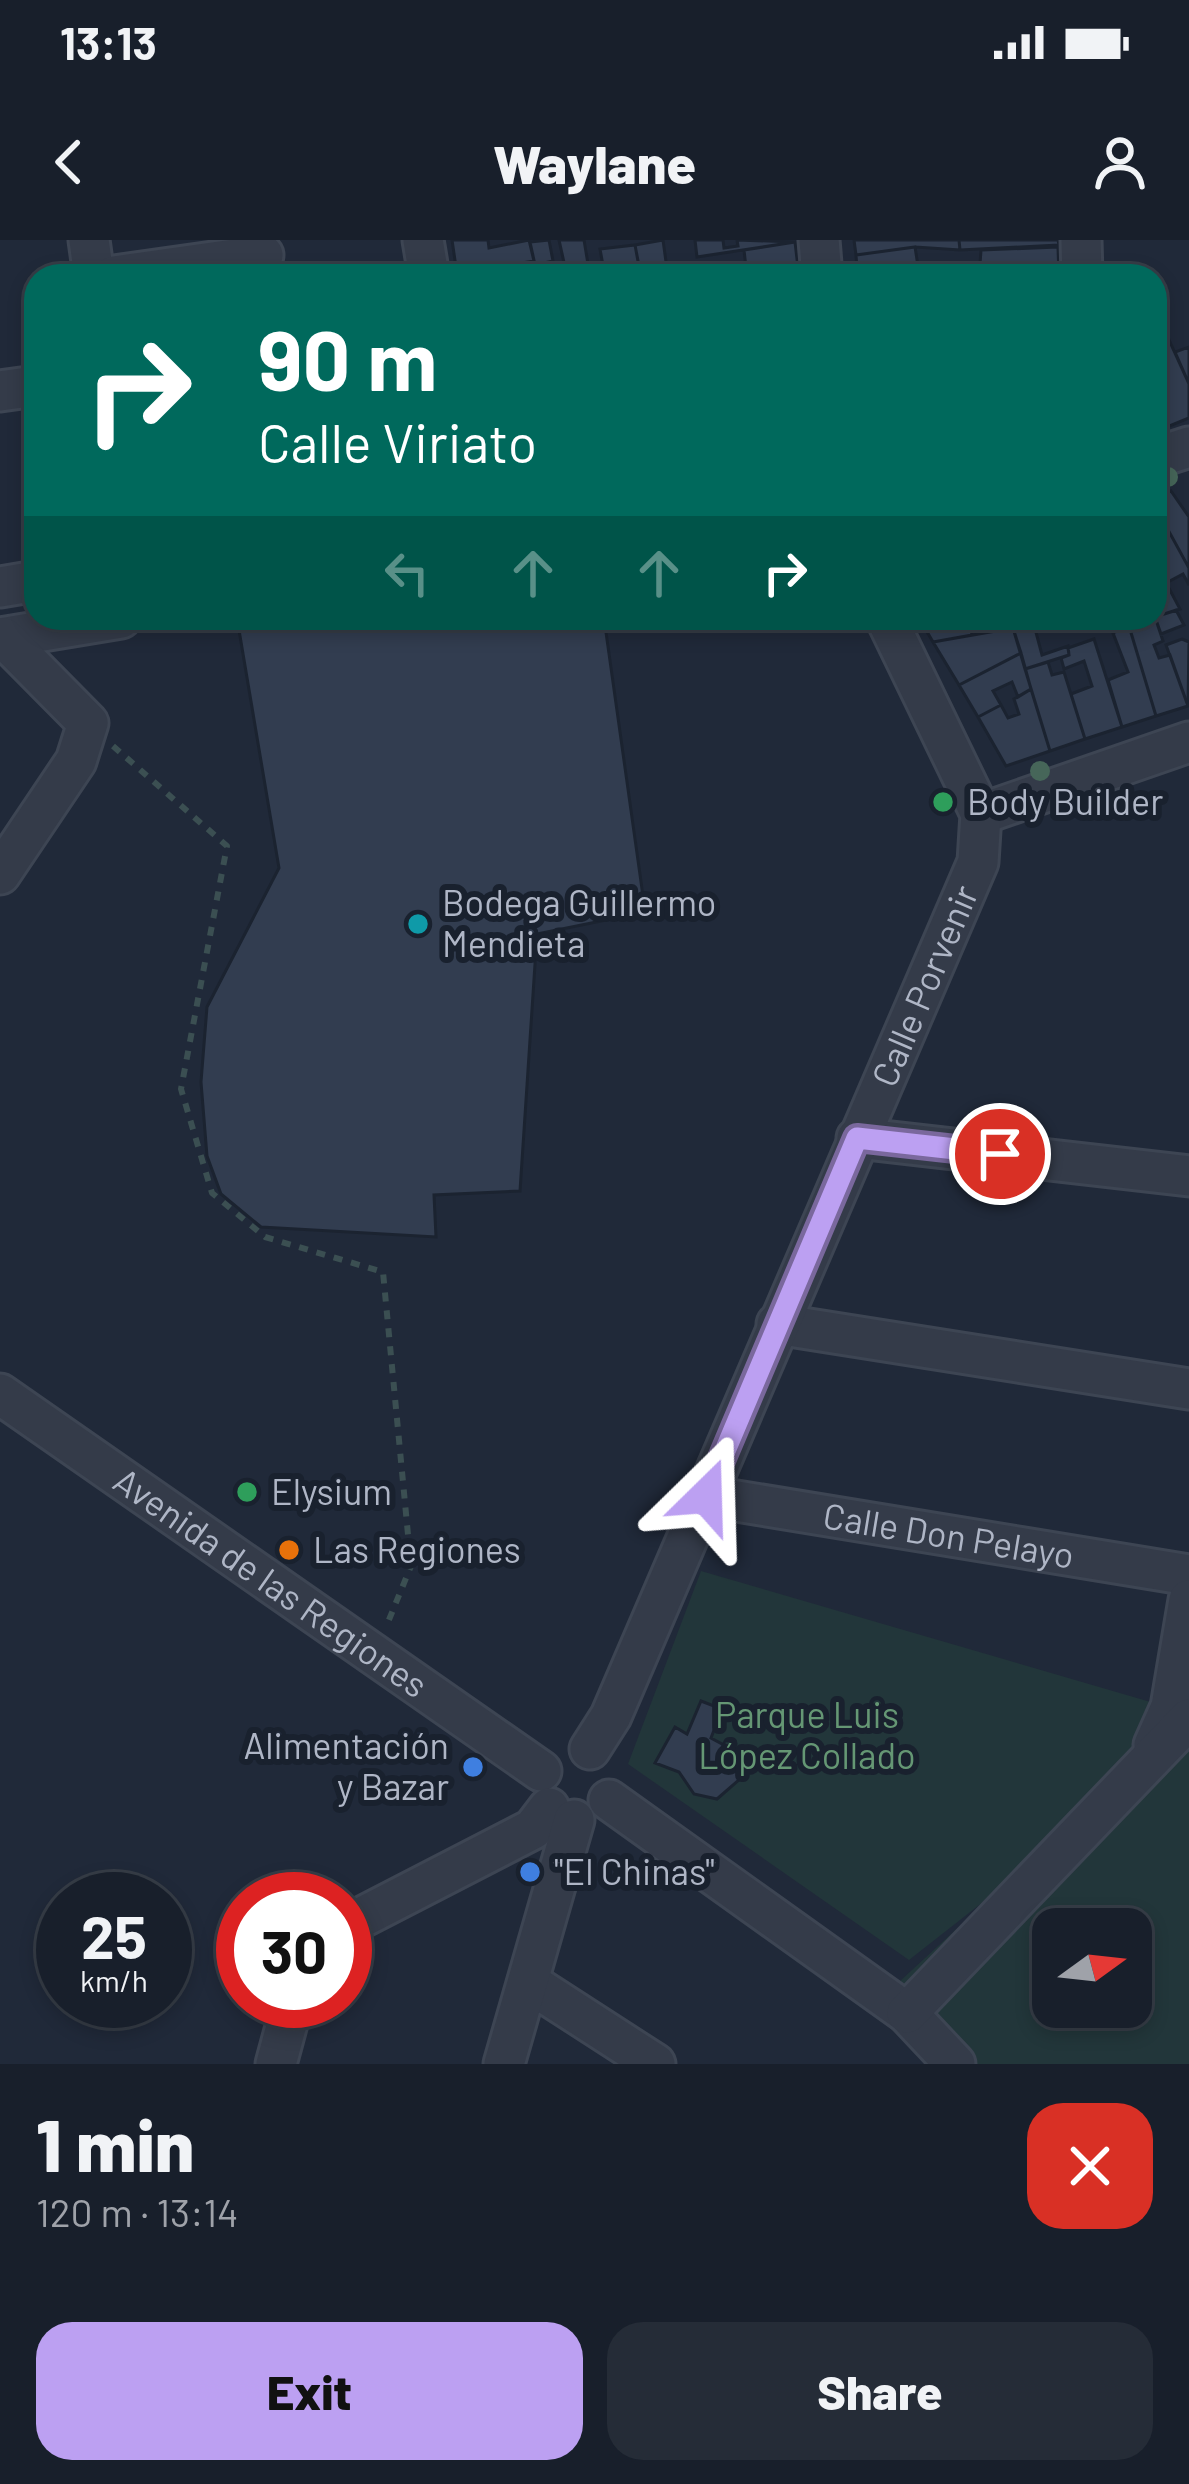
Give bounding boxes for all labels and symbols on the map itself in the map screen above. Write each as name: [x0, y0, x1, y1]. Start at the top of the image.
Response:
place label: Body Builder: [967, 779, 1163, 822]
marker: Body Builder: [930, 789, 956, 815]
street label: Calle Porvenir: [861, 878, 986, 1092]
place label: Bodega Guillermo Mendieta: [442, 880, 716, 964]
marker: Bodega Guillermo Mendieta: [405, 911, 431, 937]
pin: [949, 1103, 1051, 1205]
position arrow: [643, 1433, 769, 1559]
street label: Avenida de las Regiones: [107, 1457, 437, 1706]
place label: Elysium: [271, 1469, 392, 1512]
marker: Elysium: [234, 1479, 260, 1505]
street label: Calle Don Pelayo: [820, 1493, 1078, 1576]
place label: Las Regiones: [313, 1527, 521, 1570]
marker: Las Regiones: [276, 1537, 302, 1563]
park label: Parque Luis López Collado: [698, 1692, 916, 1776]
place label: Alimentación y Bazar: [243, 1723, 449, 1807]
marker: Alimentación y Bazar: [460, 1754, 486, 1780]
place label: "El Chinas": [554, 1849, 715, 1892]
marker: "El Chinas": [517, 1859, 543, 1885]
speed limit sign: 30: [216, 1872, 372, 2028]
north arrow: [1032, 1908, 1152, 2028]

